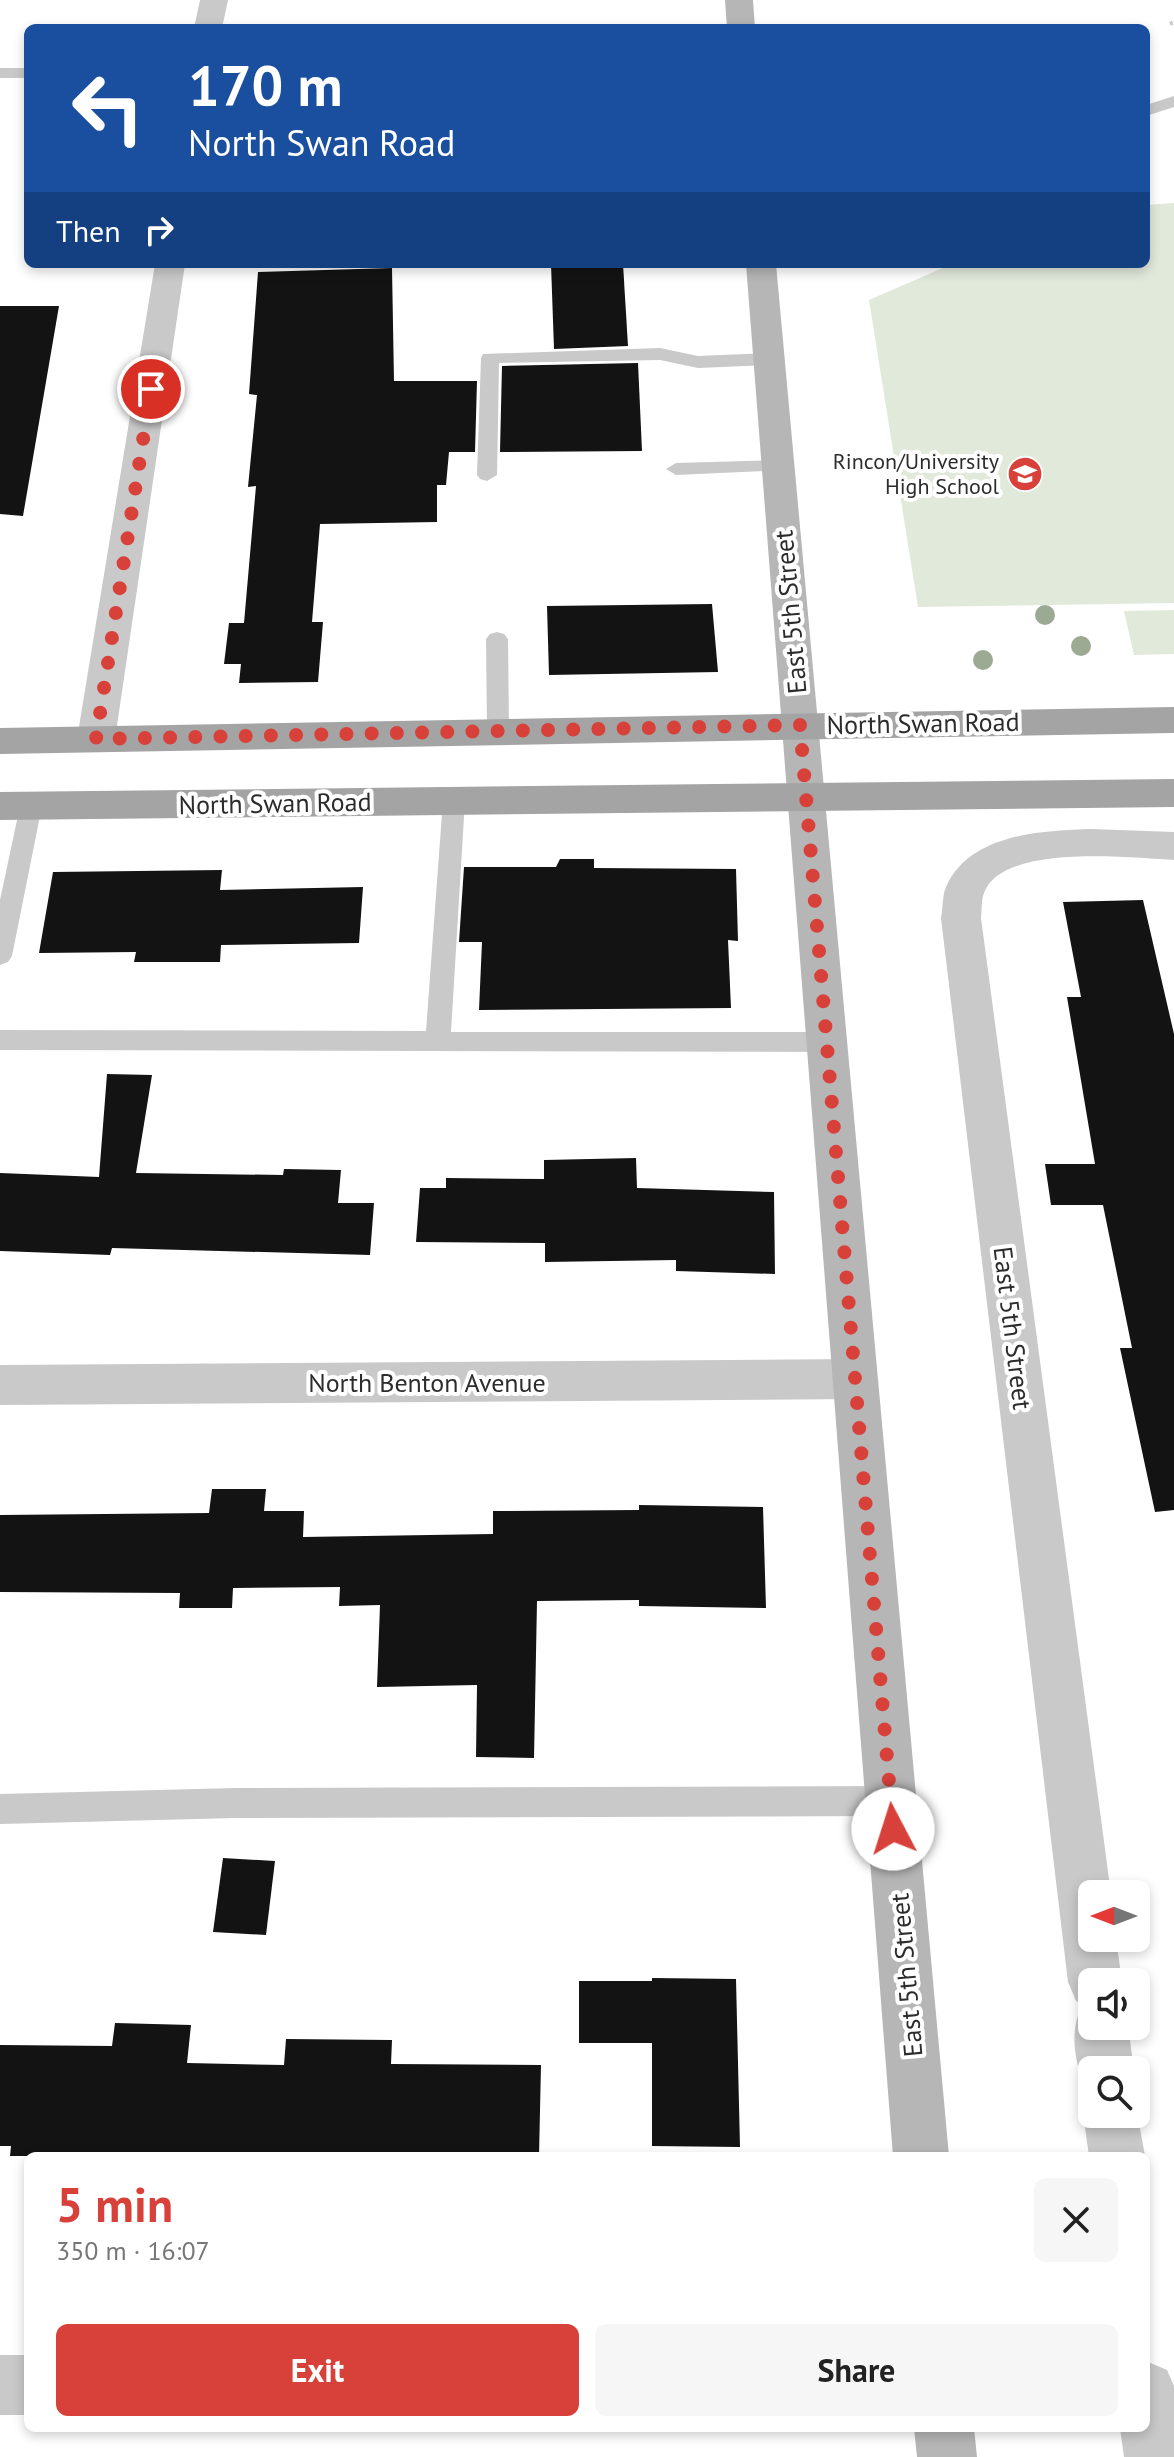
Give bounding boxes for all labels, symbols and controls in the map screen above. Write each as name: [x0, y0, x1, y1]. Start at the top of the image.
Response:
text: 170 m: [188, 49, 343, 121]
icon: left: [56, 56, 160, 160]
text: North Swan Road: [188, 119, 455, 166]
icon: right: [137, 208, 181, 252]
text: Then: [56, 211, 121, 250]
pin: [117, 355, 185, 423]
icon: arrive: [129, 367, 173, 411]
place label: Rincon/University High School: [833, 447, 1000, 500]
school or university icon: Rincon/University High School: [1006, 455, 1044, 493]
street label: East 5th Street: [766, 529, 814, 695]
street label: North Swan Road: [826, 705, 1020, 741]
street label: North Swan Road: [178, 785, 372, 821]
street label: East 5th Street: [987, 1245, 1039, 1412]
street label: North Benton Avenue: [308, 1366, 546, 1399]
position arrow: [851, 1787, 935, 1871]
north arrow: [1078, 1880, 1150, 1952]
map controls: [1078, 1880, 1150, 2128]
street label: East 5th Street: [882, 1892, 930, 2058]
button: sound: [1078, 1968, 1150, 2040]
button: search: [1078, 2056, 1150, 2128]
text: 5 min: [56, 2173, 173, 2235]
button: close: [1034, 2178, 1118, 2262]
text: 350 m · 16:07: [56, 2234, 210, 2267]
button: Exit: [56, 2324, 579, 2416]
button: Share: [595, 2324, 1118, 2416]

